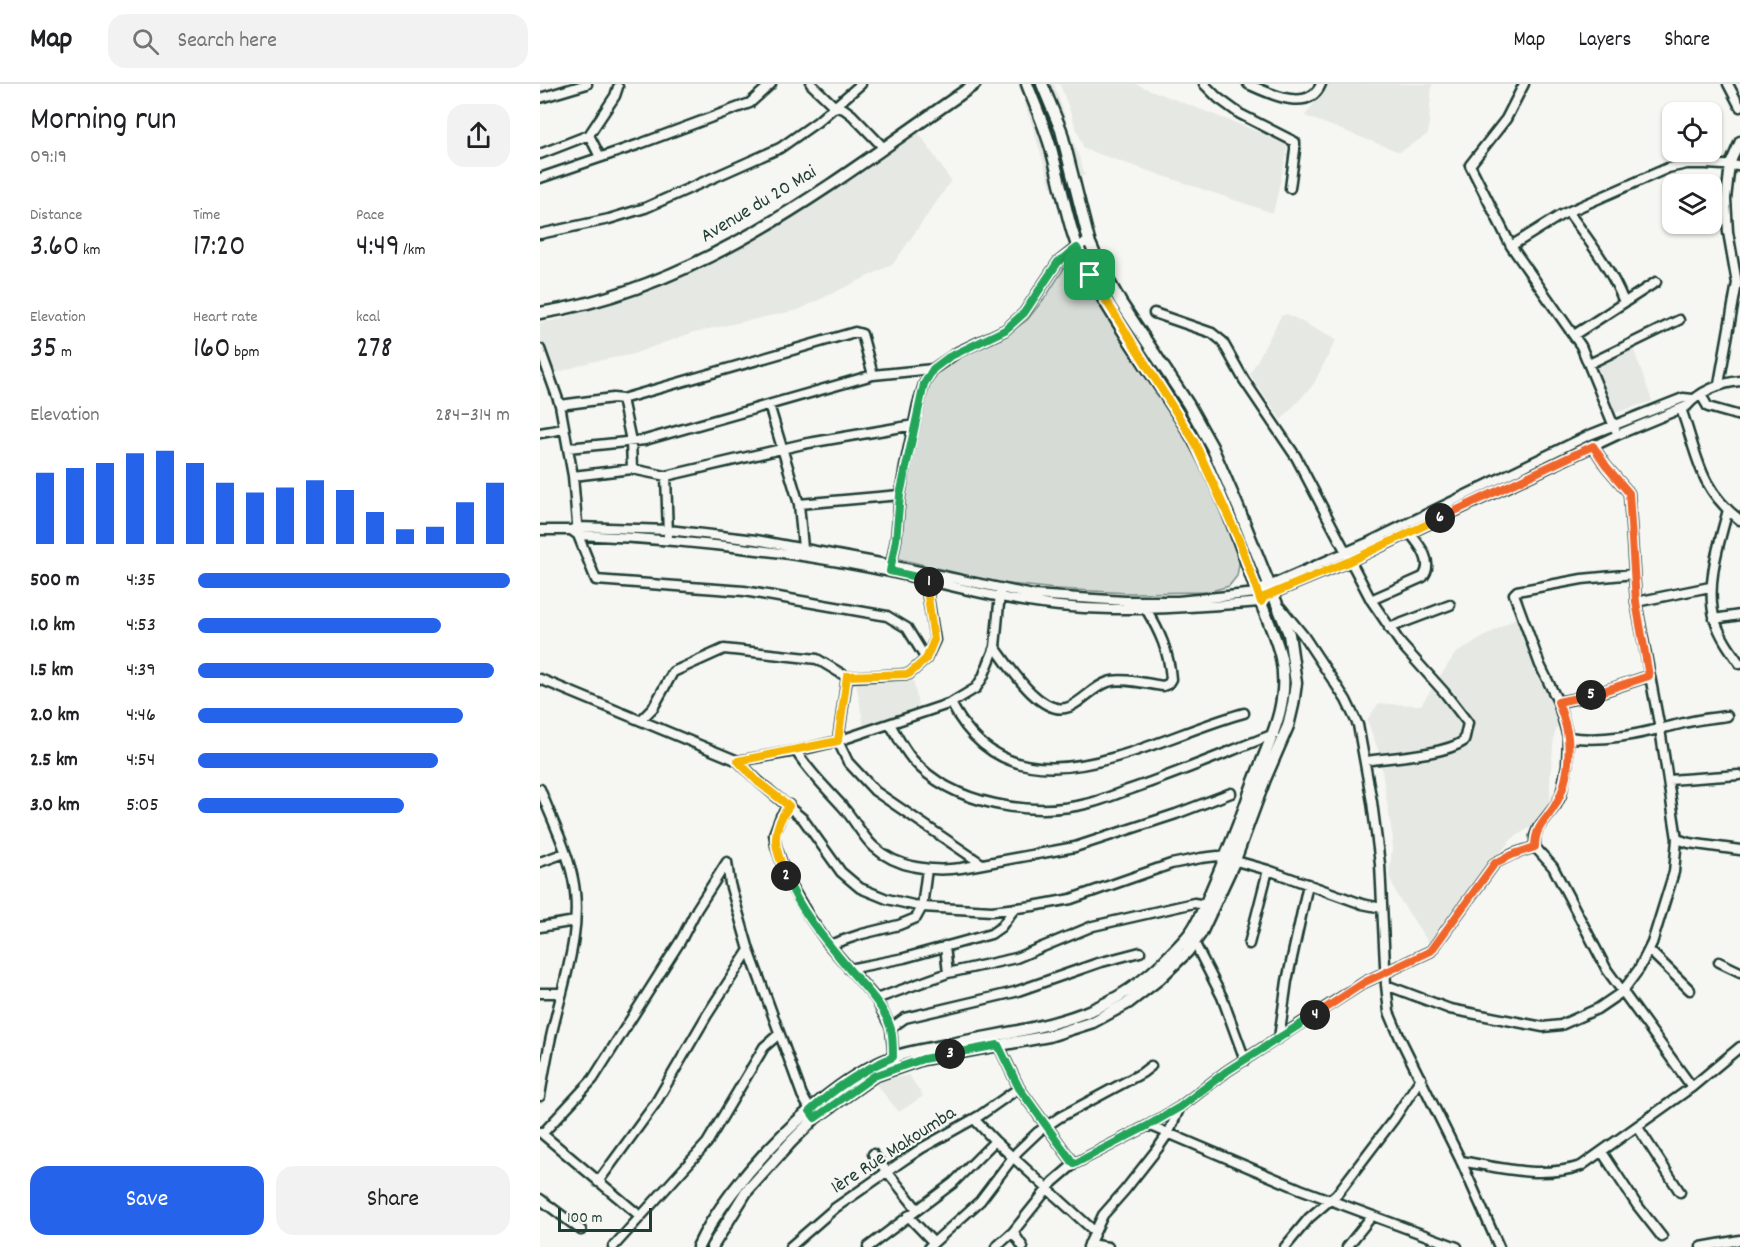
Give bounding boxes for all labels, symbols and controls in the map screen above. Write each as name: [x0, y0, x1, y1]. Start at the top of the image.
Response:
search box: [108, 14, 528, 68]
text: Map: [30, 21, 72, 61]
icon: search: [129, 25, 162, 58]
text: Search here: [177, 26, 277, 57]
text: Map: [1514, 26, 1545, 56]
text: Layers: [1578, 26, 1631, 56]
text: Share: [1664, 26, 1710, 56]
text: Morning run: [30, 98, 177, 145]
map controls: [1662, 102, 1722, 234]
button: locate: [1662, 102, 1722, 162]
button: share: [447, 104, 510, 167]
text: 09:19: [30, 144, 67, 172]
street label: Avenue du 20 Mai: [696, 159, 823, 251]
button: layers: [1662, 174, 1722, 234]
text: Distance: [30, 204, 82, 227]
text: Time: [193, 204, 220, 227]
text: Pace: [356, 204, 384, 227]
text: 3.60: [30, 227, 79, 270]
text: 17:20: [193, 227, 246, 270]
text: 4:49: [356, 227, 400, 270]
text: km: [79, 239, 101, 262]
text: /km: [400, 239, 425, 262]
pin: [1064, 249, 1115, 300]
icon: arrive: [1073, 258, 1106, 291]
text: Elevation: [30, 306, 86, 329]
text: Heart rate: [193, 306, 258, 329]
text: kcal: [356, 306, 380, 329]
text: 35: [30, 329, 57, 372]
text: 160: [193, 329, 231, 372]
text: 278: [356, 329, 393, 372]
text: m: [57, 341, 72, 364]
text: bpm: [231, 341, 260, 364]
text: Elevation: [30, 402, 100, 430]
text: 284–314 m: [435, 402, 510, 430]
pin: 6: [1425, 503, 1455, 533]
text: 6: [1436, 506, 1444, 529]
text: 500 m: [30, 567, 79, 595]
text: 4:35: [126, 567, 156, 595]
pin: 1: [914, 567, 944, 597]
text: 1: [927, 570, 931, 593]
text: 1.0 km: [30, 612, 75, 640]
text: 4:53: [126, 612, 156, 640]
text: 1.5 km: [30, 657, 73, 685]
text: 4:39: [126, 657, 156, 685]
pin: 5: [1576, 680, 1606, 710]
text: 5: [1587, 683, 1595, 706]
text: 2.0 km: [30, 702, 79, 730]
text: 4:46: [126, 702, 156, 730]
text: 2.5 km: [30, 747, 78, 775]
text: 4:54: [126, 747, 155, 775]
text: 3.0 km: [30, 792, 80, 820]
text: 5:05: [126, 792, 159, 820]
pin: 2: [771, 861, 801, 891]
text: 2: [783, 864, 790, 887]
pin: 4: [1300, 1000, 1330, 1030]
text: 4: [1312, 1003, 1318, 1026]
pin: 3: [935, 1039, 965, 1069]
text: 3: [946, 1042, 954, 1065]
street label: 1ère Rue Makoumba: [826, 1100, 963, 1202]
button: Save: [30, 1166, 264, 1235]
button: Share: [276, 1166, 510, 1235]
scale bar: [558, 1205, 652, 1232]
text: 100 m: [567, 1207, 603, 1230]

